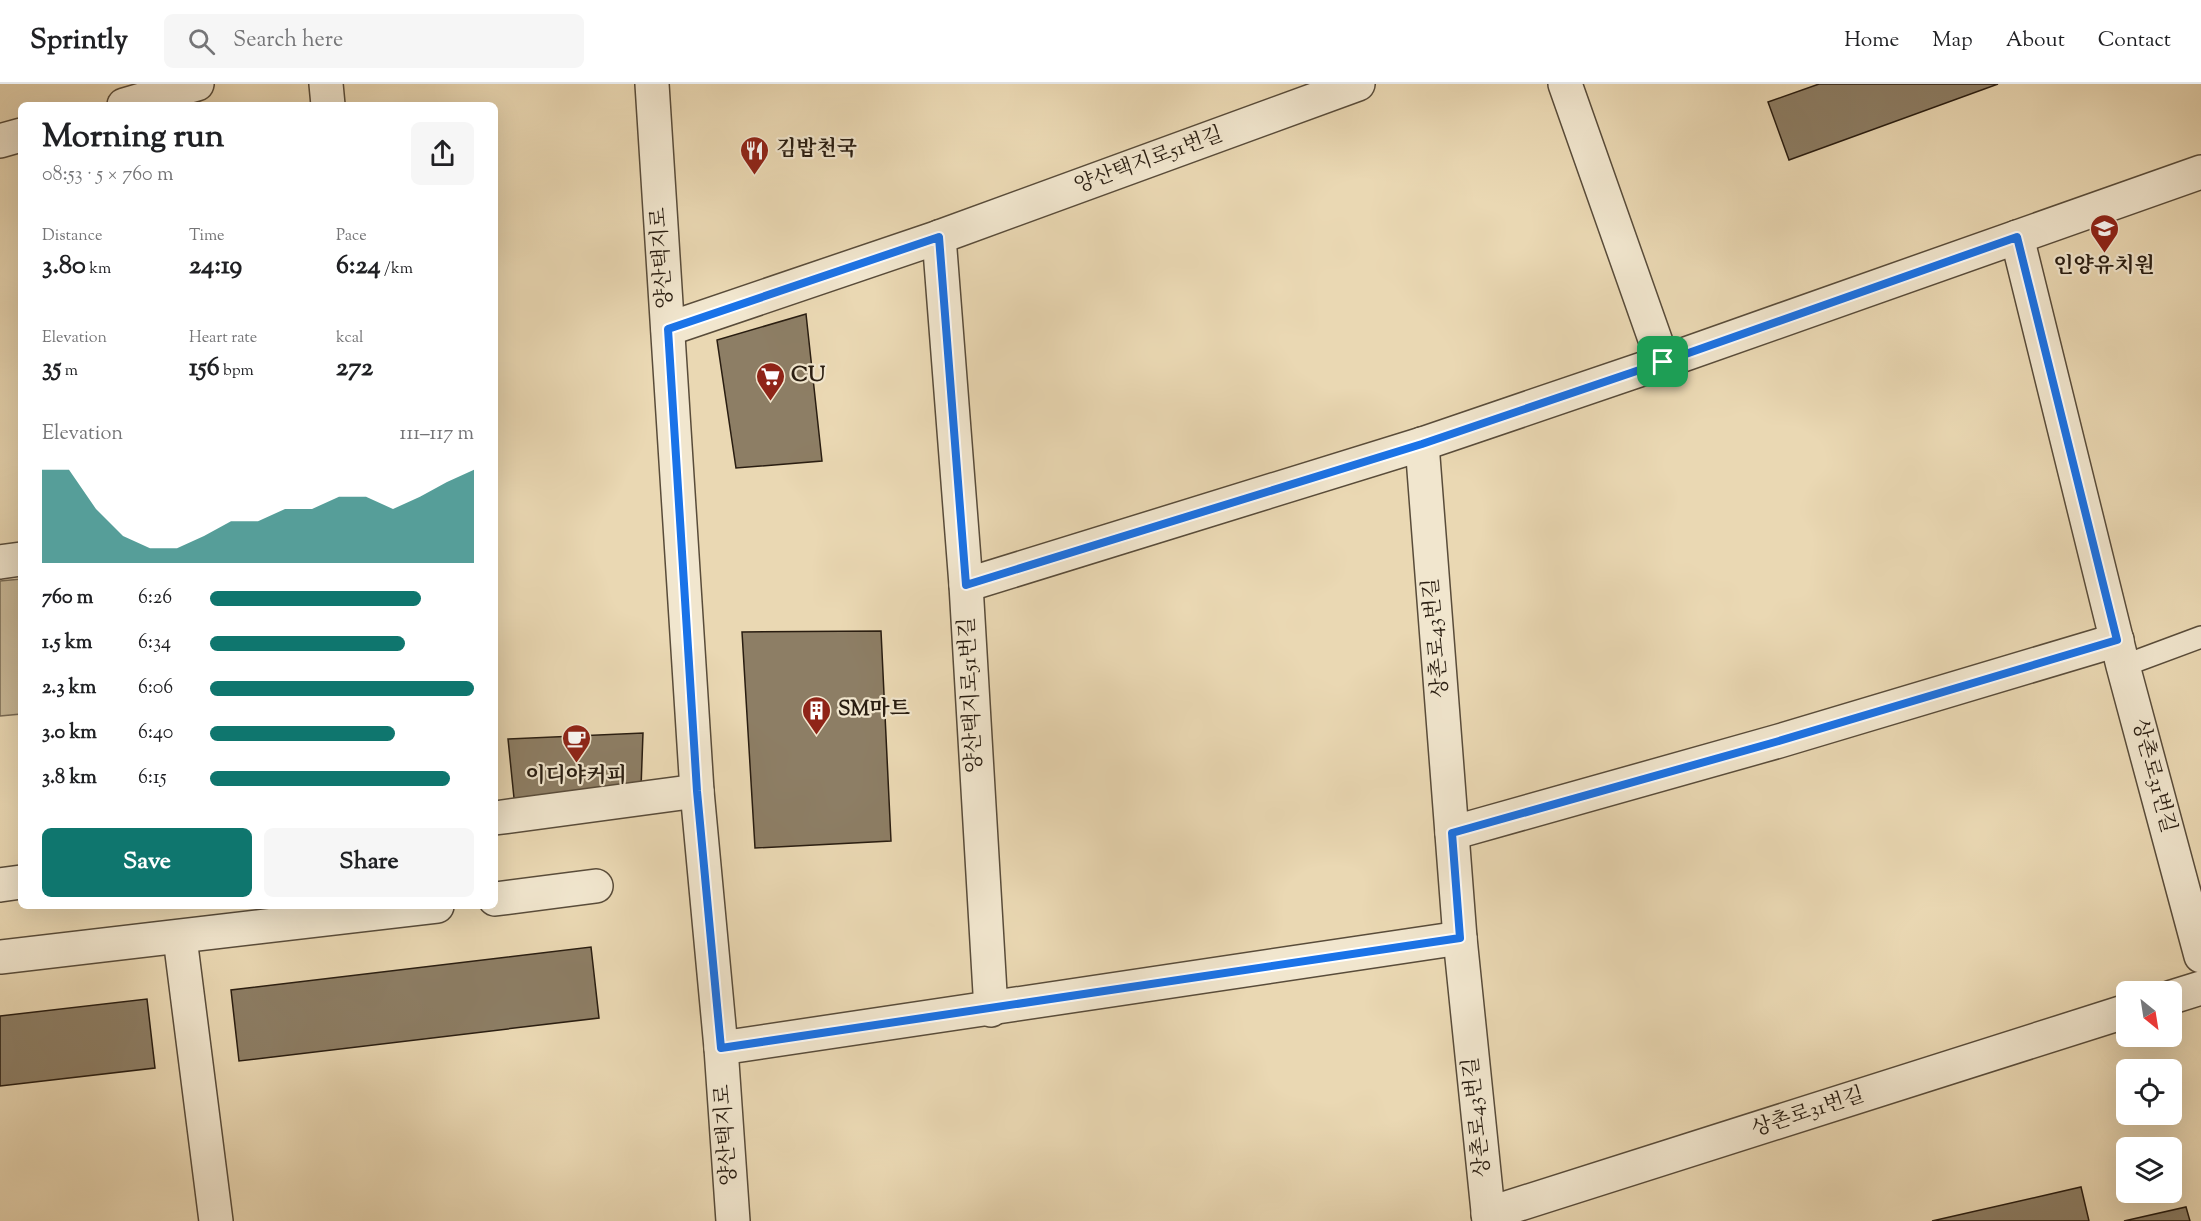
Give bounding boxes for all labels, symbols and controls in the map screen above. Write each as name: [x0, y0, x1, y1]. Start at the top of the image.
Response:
search box: [164, 14, 584, 68]
text: Sprintly: [30, 21, 128, 61]
icon: search: [185, 25, 218, 58]
text: Search here: [233, 25, 343, 57]
text: Home: [1844, 26, 1899, 56]
text: Map: [1932, 26, 1973, 56]
text: About: [2006, 26, 2065, 56]
text: Contact: [2098, 26, 2171, 56]
text: Morning run: [42, 114, 224, 162]
street label: 양산택지로51번길: [1070, 120, 1228, 202]
button: share: [411, 122, 474, 185]
restaurant icon: 김밥천국: [739, 134, 771, 176]
place label: 김밥천국: [776, 135, 857, 165]
text: 08:53 · 5 × 760 m: [42, 161, 174, 190]
street label: 양산택지로: [644, 206, 682, 310]
school or university icon: 인양유치원: [2088, 212, 2120, 254]
text: Distance: [42, 225, 102, 248]
text: Time: [189, 225, 225, 248]
text: Pace: [336, 225, 367, 248]
text: 3.80: [42, 248, 86, 285]
text: 24:19: [189, 248, 242, 285]
text: 6:24: [336, 248, 381, 285]
place label: 인양유치원: [2053, 252, 2155, 282]
text: km: [86, 258, 111, 281]
text: /km: [381, 258, 413, 281]
text: Elevation: [42, 327, 107, 350]
text: Heart rate: [189, 327, 257, 350]
text: kcal: [336, 327, 364, 350]
pin: [1637, 336, 1688, 387]
icon: arrive: [1646, 345, 1679, 378]
text: 35: [42, 350, 61, 387]
text: 156: [189, 350, 220, 387]
text: 272: [336, 350, 373, 387]
text: m: [61, 360, 78, 383]
text: bpm: [220, 360, 254, 383]
supermarket icon: CU: [754, 360, 786, 402]
place label: CU: [791, 361, 826, 391]
text: Elevation: [42, 420, 123, 449]
text: 111–117 m: [400, 420, 474, 449]
street label: 상촌로43번길: [1417, 577, 1457, 699]
text: 760 m: [42, 584, 93, 613]
text: 6:26: [138, 584, 172, 613]
street label: 양산택지로51번길: [953, 616, 991, 774]
text: 1.5 km: [42, 629, 92, 658]
text: 6:34: [138, 629, 171, 658]
text: 2.3 km: [42, 674, 96, 703]
text: 6:06: [138, 674, 173, 703]
building icon: SM마트: [801, 694, 833, 736]
place label: SM마트: [838, 695, 910, 725]
street label: 상촌로31번길: [2123, 716, 2183, 836]
text: 3.0 km: [42, 719, 97, 748]
text: 6:40: [138, 719, 173, 748]
cafe icon: 이디야커피: [560, 722, 592, 764]
place label: 이디야커피: [525, 762, 627, 792]
text: 3.8 km: [42, 764, 97, 793]
text: 6:15: [138, 764, 167, 793]
button: Save: [42, 828, 252, 897]
button: Share: [264, 828, 474, 897]
north arrow: [2116, 981, 2182, 1047]
map controls: [2116, 981, 2182, 1203]
street label: 상촌로43번길: [1457, 1056, 1499, 1178]
button: locate: [2116, 1059, 2182, 1125]
street label: 상촌로31번길: [1748, 1081, 1868, 1145]
street label: 양산택지로: [708, 1083, 746, 1187]
button: layers: [2116, 1137, 2182, 1203]

